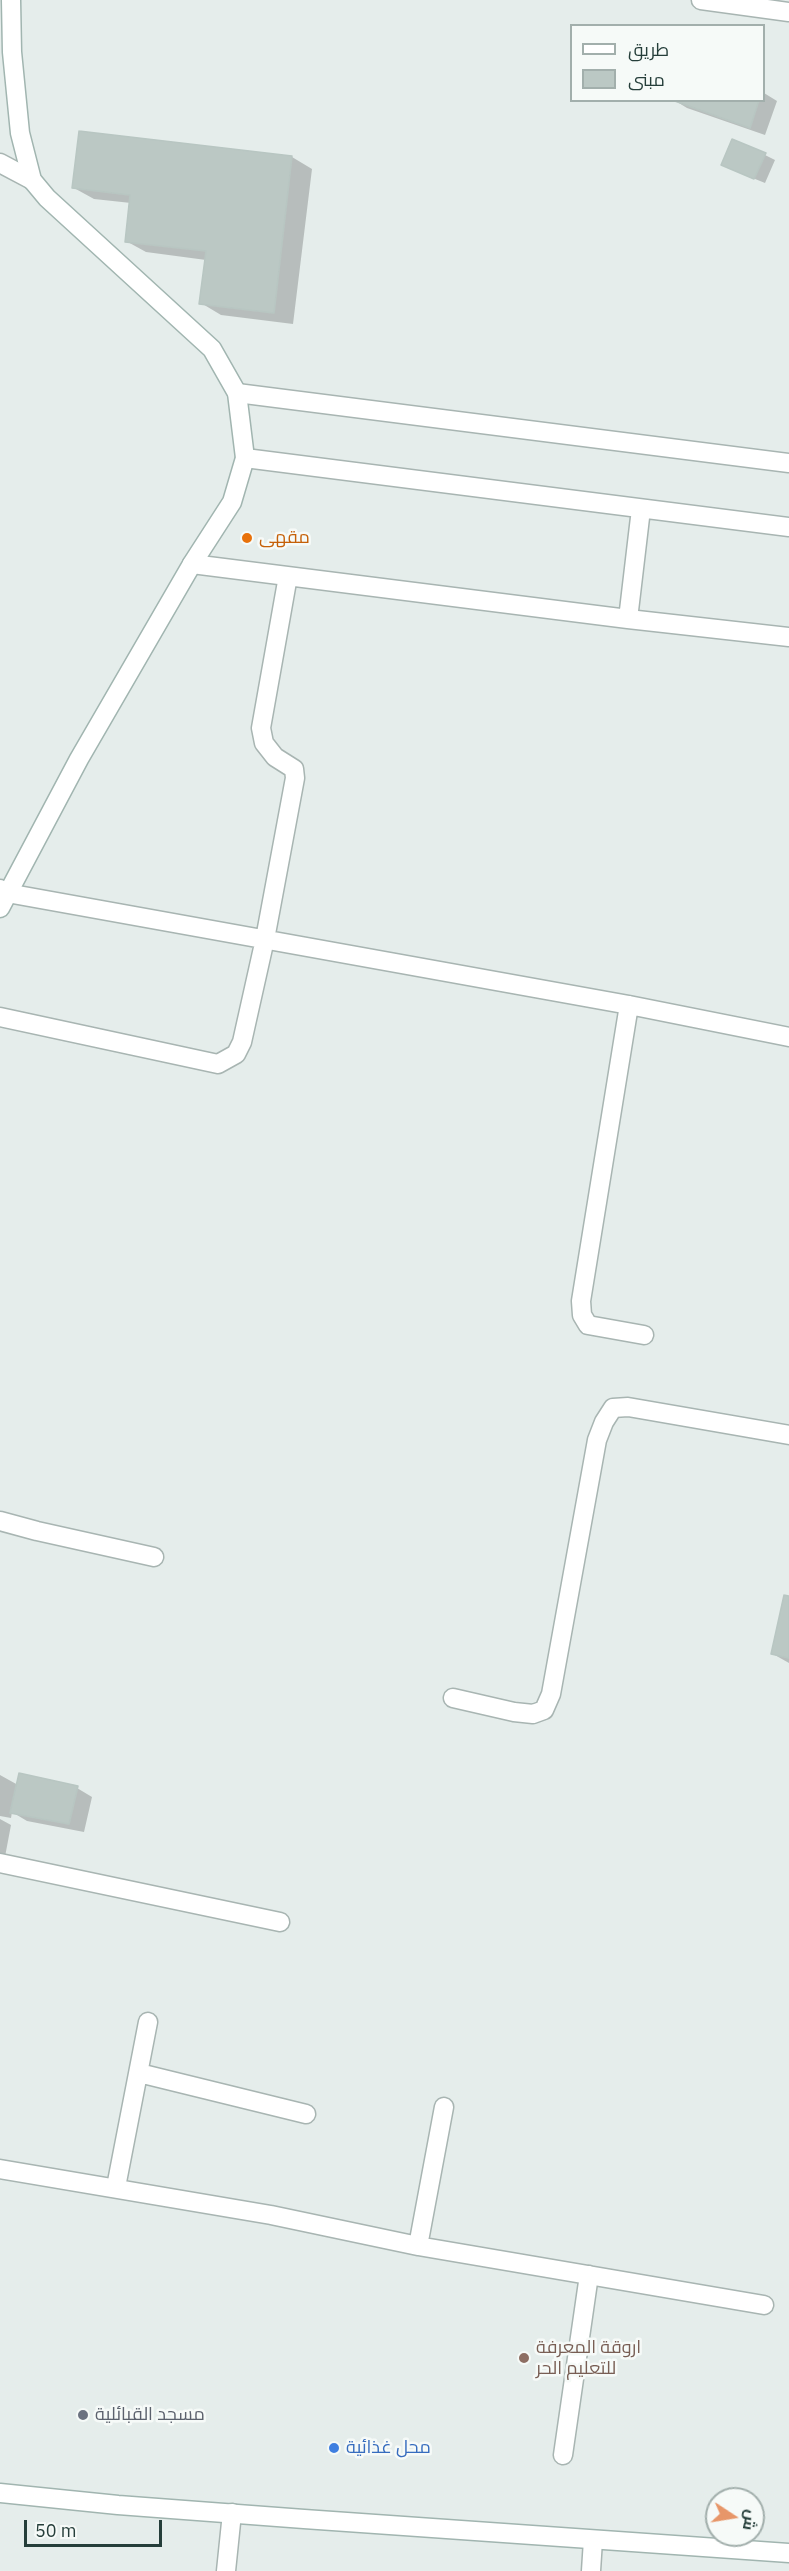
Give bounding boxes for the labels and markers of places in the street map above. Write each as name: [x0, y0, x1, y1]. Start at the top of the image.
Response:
place label: مقهى: [259, 527, 310, 549]
marker: مقهى: [240, 531, 254, 545]
place label: اروقة المعرفة للتعليم الحر: [536, 2337, 641, 2380]
marker: اروقة المعرفة للتعليم الحر: [517, 2351, 531, 2365]
place label: مسجد القبائلية: [95, 2404, 205, 2426]
marker: مسجد القبائلية: [76, 2408, 90, 2422]
place label: محل غذائية: [346, 2437, 431, 2459]
marker: محل غذائية: [327, 2441, 341, 2455]

